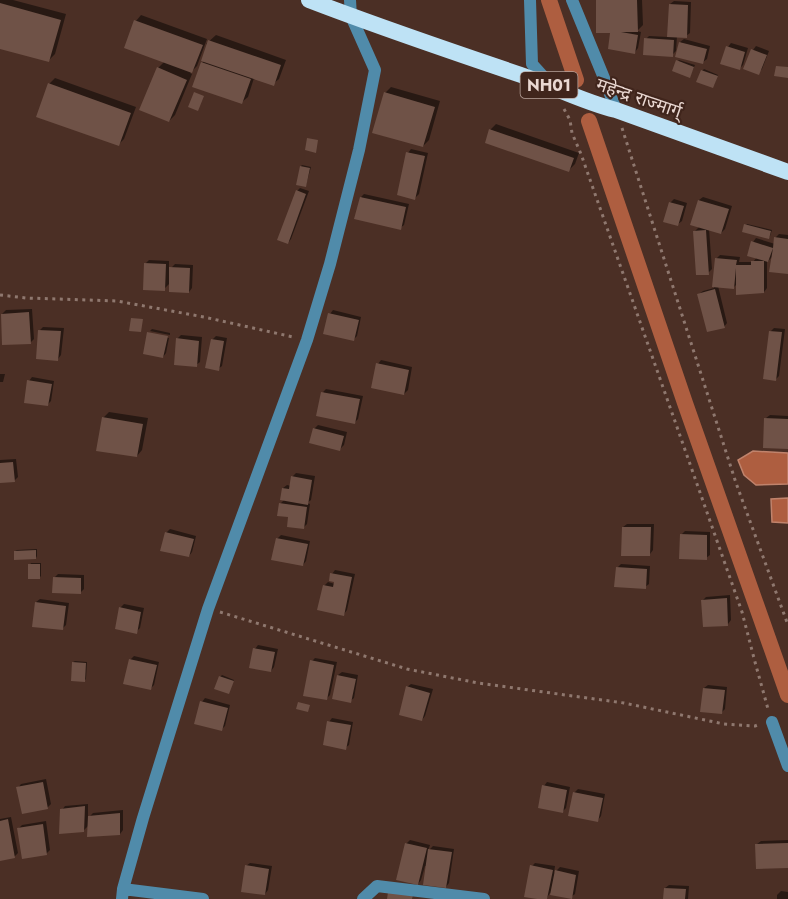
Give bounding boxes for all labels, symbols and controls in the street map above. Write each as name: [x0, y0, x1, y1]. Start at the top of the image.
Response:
street label: महेन्द्र राज्मार्ग्: [593, 71, 688, 126]
road number: NH01: [520, 72, 578, 98]

